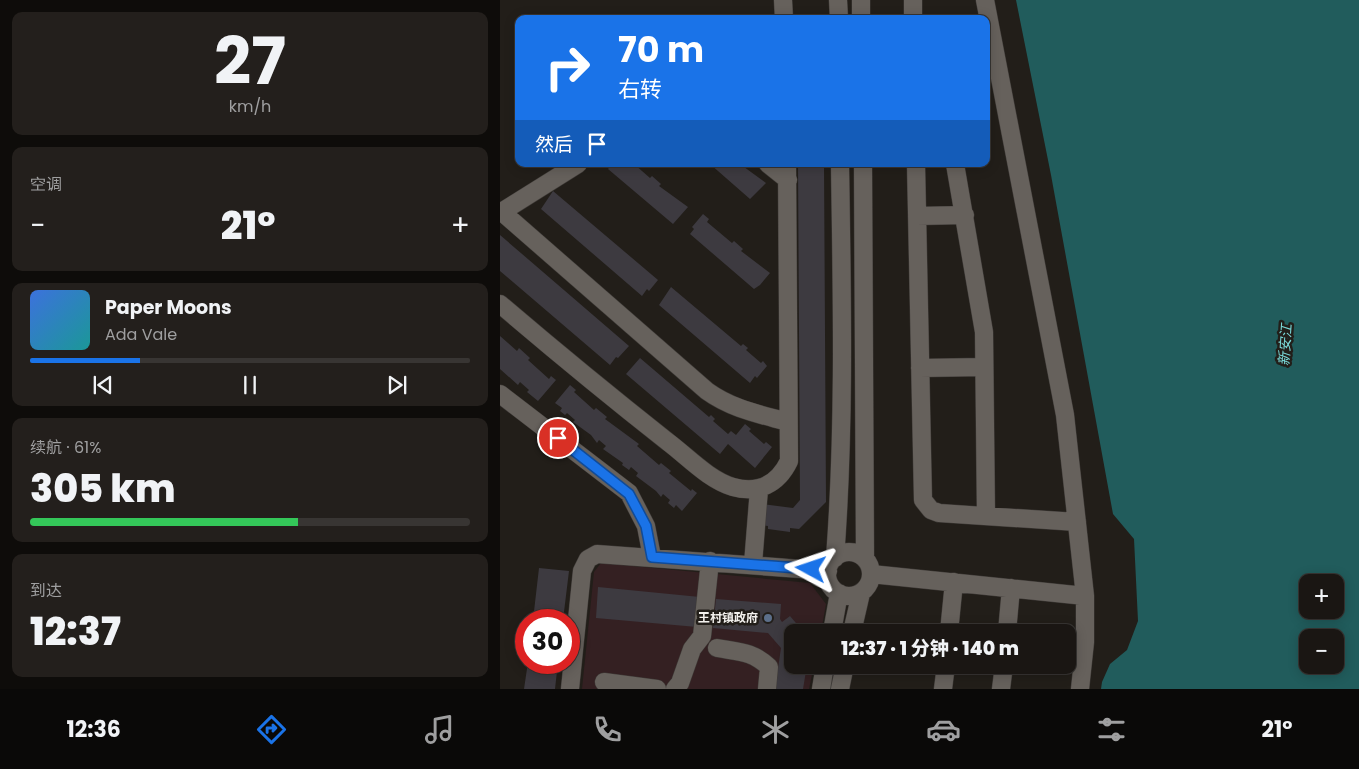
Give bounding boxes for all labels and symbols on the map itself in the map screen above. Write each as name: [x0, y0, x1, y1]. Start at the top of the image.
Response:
water label: 新安江: [1274, 321, 1297, 367]
pin: [537, 417, 579, 459]
position arrow: [784, 542, 836, 594]
speed limit sign: 30: [515, 609, 580, 674]
place label: 王村镇政府: [698, 609, 758, 626]
marker: 王村镇政府: [762, 612, 774, 624]

